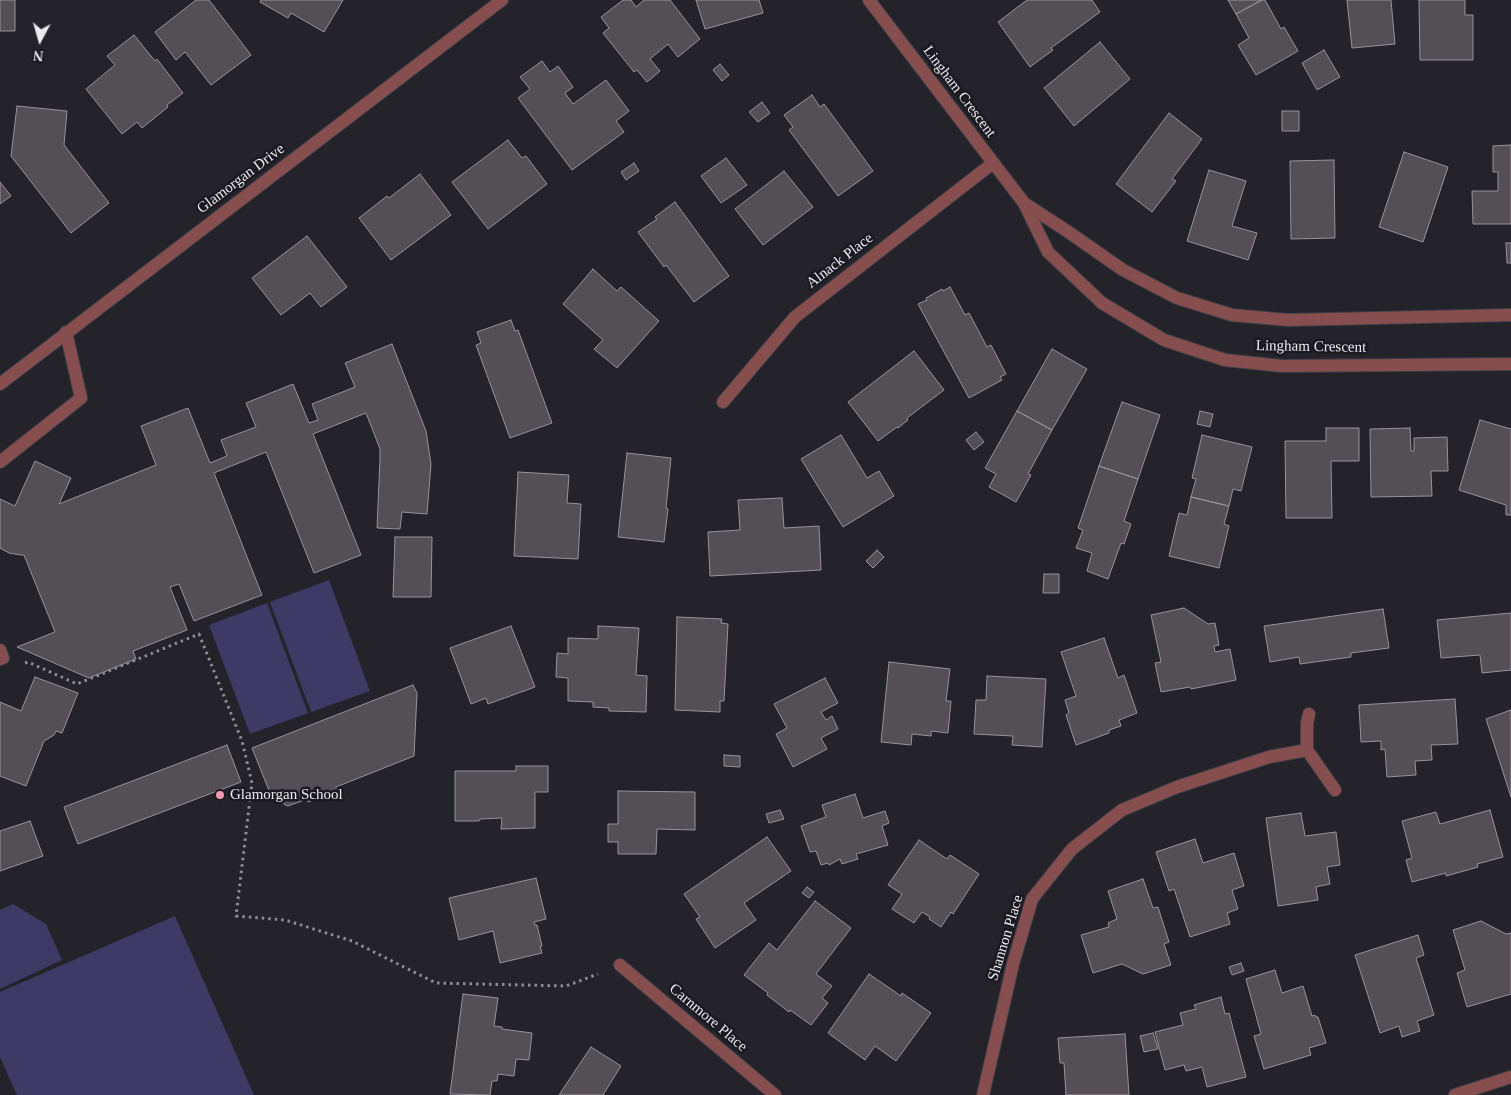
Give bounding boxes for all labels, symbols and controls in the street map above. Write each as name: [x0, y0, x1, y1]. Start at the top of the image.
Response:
north arrow: [15, 15, 65, 65]
street label: Lingham Crescent: [919, 43, 999, 141]
text: N: [33, 47, 44, 63]
street label: Glamorgan Drive: [194, 140, 288, 218]
street label: Alnack Place: [803, 229, 877, 293]
street label: Lingham Crescent: [1256, 337, 1366, 357]
place label: Glamorgan School: [230, 786, 343, 804]
marker: Glamorgan School: [214, 789, 226, 801]
street label: Shannon Place: [984, 893, 1028, 983]
street label: Carnmore Place: [665, 980, 751, 1056]

